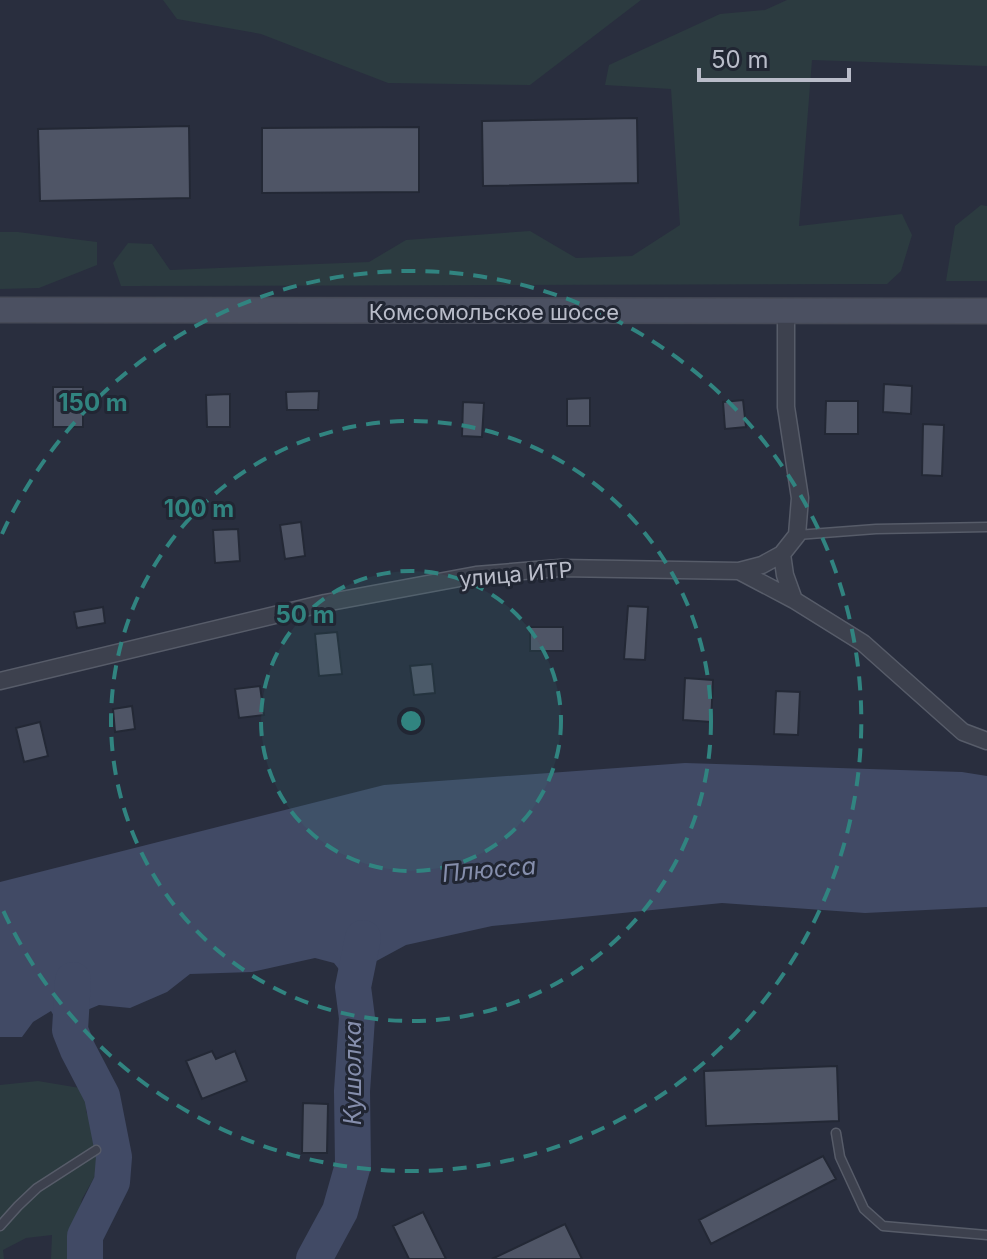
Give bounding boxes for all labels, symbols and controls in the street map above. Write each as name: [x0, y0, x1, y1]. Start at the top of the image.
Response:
scale bar: [699, 32, 849, 82]
text: 50 m: [711, 45, 769, 74]
street label: Комсомольское шоссе: [369, 299, 619, 325]
text: 150 m: [58, 388, 128, 417]
text: 100 m: [164, 494, 234, 523]
street label: улица ИТР: [458, 556, 574, 592]
text: 50 m: [275, 600, 335, 629]
centre of rings: [397, 707, 425, 735]
water label: Плюсса: [441, 851, 537, 888]
water label: Кушолка: [338, 1021, 367, 1125]

